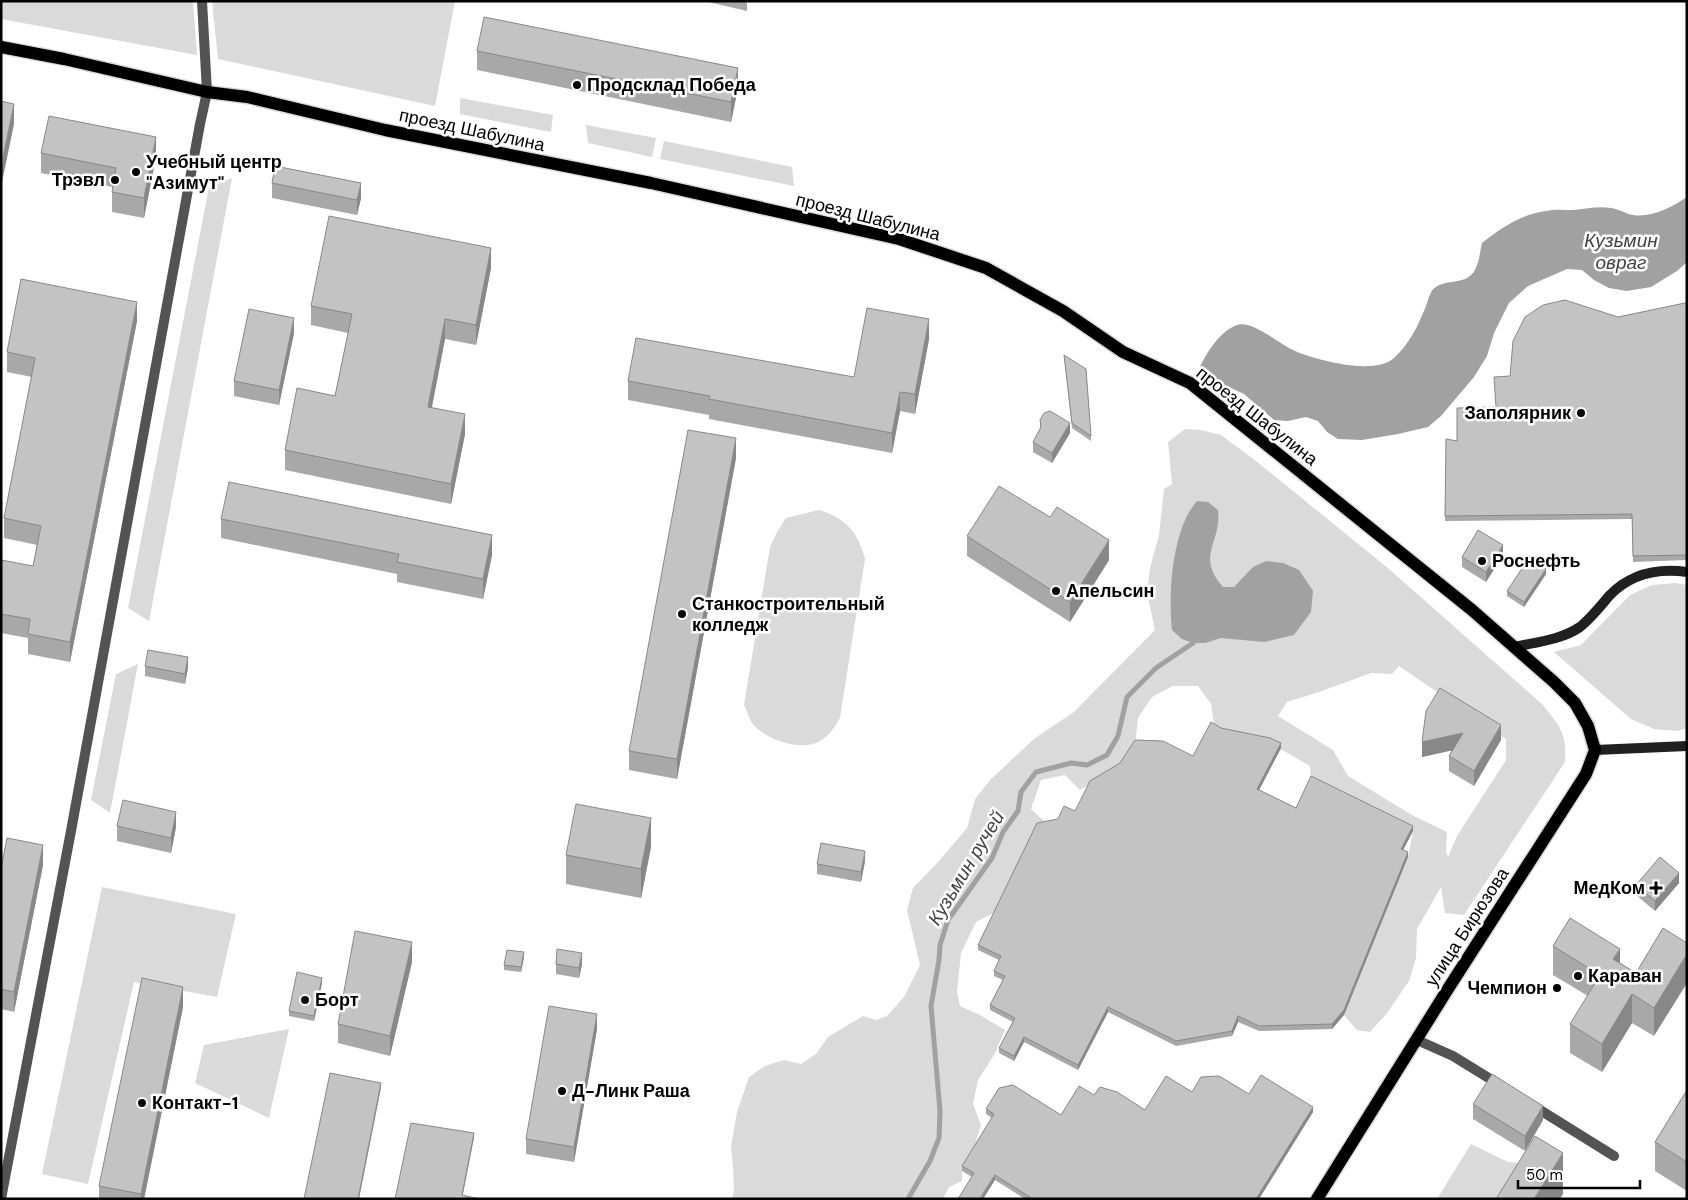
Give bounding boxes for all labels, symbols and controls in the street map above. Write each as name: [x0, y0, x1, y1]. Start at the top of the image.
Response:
place label: Продсклад Победа: [587, 73, 757, 97]
marker: Продсклад Победа: [571, 79, 583, 91]
street label: проезд Шабулина: [397, 103, 548, 157]
place label: Учебный центр "Азимут": [146, 150, 282, 195]
marker: Учебный центр "Азимут": [130, 166, 142, 178]
place label: Трэвл: [52, 168, 105, 192]
marker: Трэвл: [109, 174, 121, 186]
street label: проезд Шабулина: [793, 187, 944, 247]
water label: Кузьмин овраг: [1584, 228, 1658, 275]
street label: проезд Шабулина: [1191, 361, 1324, 472]
place label: Заполярник: [1464, 401, 1572, 425]
marker: Заполярник: [1575, 407, 1587, 419]
place label: Роснефть: [1492, 549, 1581, 573]
marker: Роснефть: [1476, 555, 1488, 567]
place label: Апельсин: [1066, 579, 1154, 603]
marker: Апельсин: [1050, 585, 1062, 597]
place label: Станкостроительный колледж: [692, 592, 885, 637]
marker: Станкостроительный колледж: [676, 608, 688, 620]
water label: Кузьмин ручей: [922, 806, 1010, 930]
street label: улица Бирюзова: [1420, 862, 1515, 991]
place label: МедКом: [1574, 876, 1645, 900]
marker: МедКом: [1649, 881, 1663, 895]
place label: Караван: [1588, 964, 1662, 988]
marker: Караван: [1572, 970, 1584, 982]
place label: Чемпион: [1467, 976, 1547, 1000]
marker: Чемпион: [1551, 982, 1563, 994]
place label: Борт: [315, 988, 359, 1012]
marker: Борт: [299, 994, 311, 1006]
place label: Д-Линк Раша: [572, 1079, 691, 1103]
marker: Д-Линк Раша: [556, 1085, 568, 1097]
place label: Контакт-1: [152, 1091, 238, 1115]
marker: Контакт-1: [136, 1097, 148, 1109]
scale bar: [1518, 1158, 1640, 1190]
text: 50 m: [1526, 1165, 1563, 1185]

